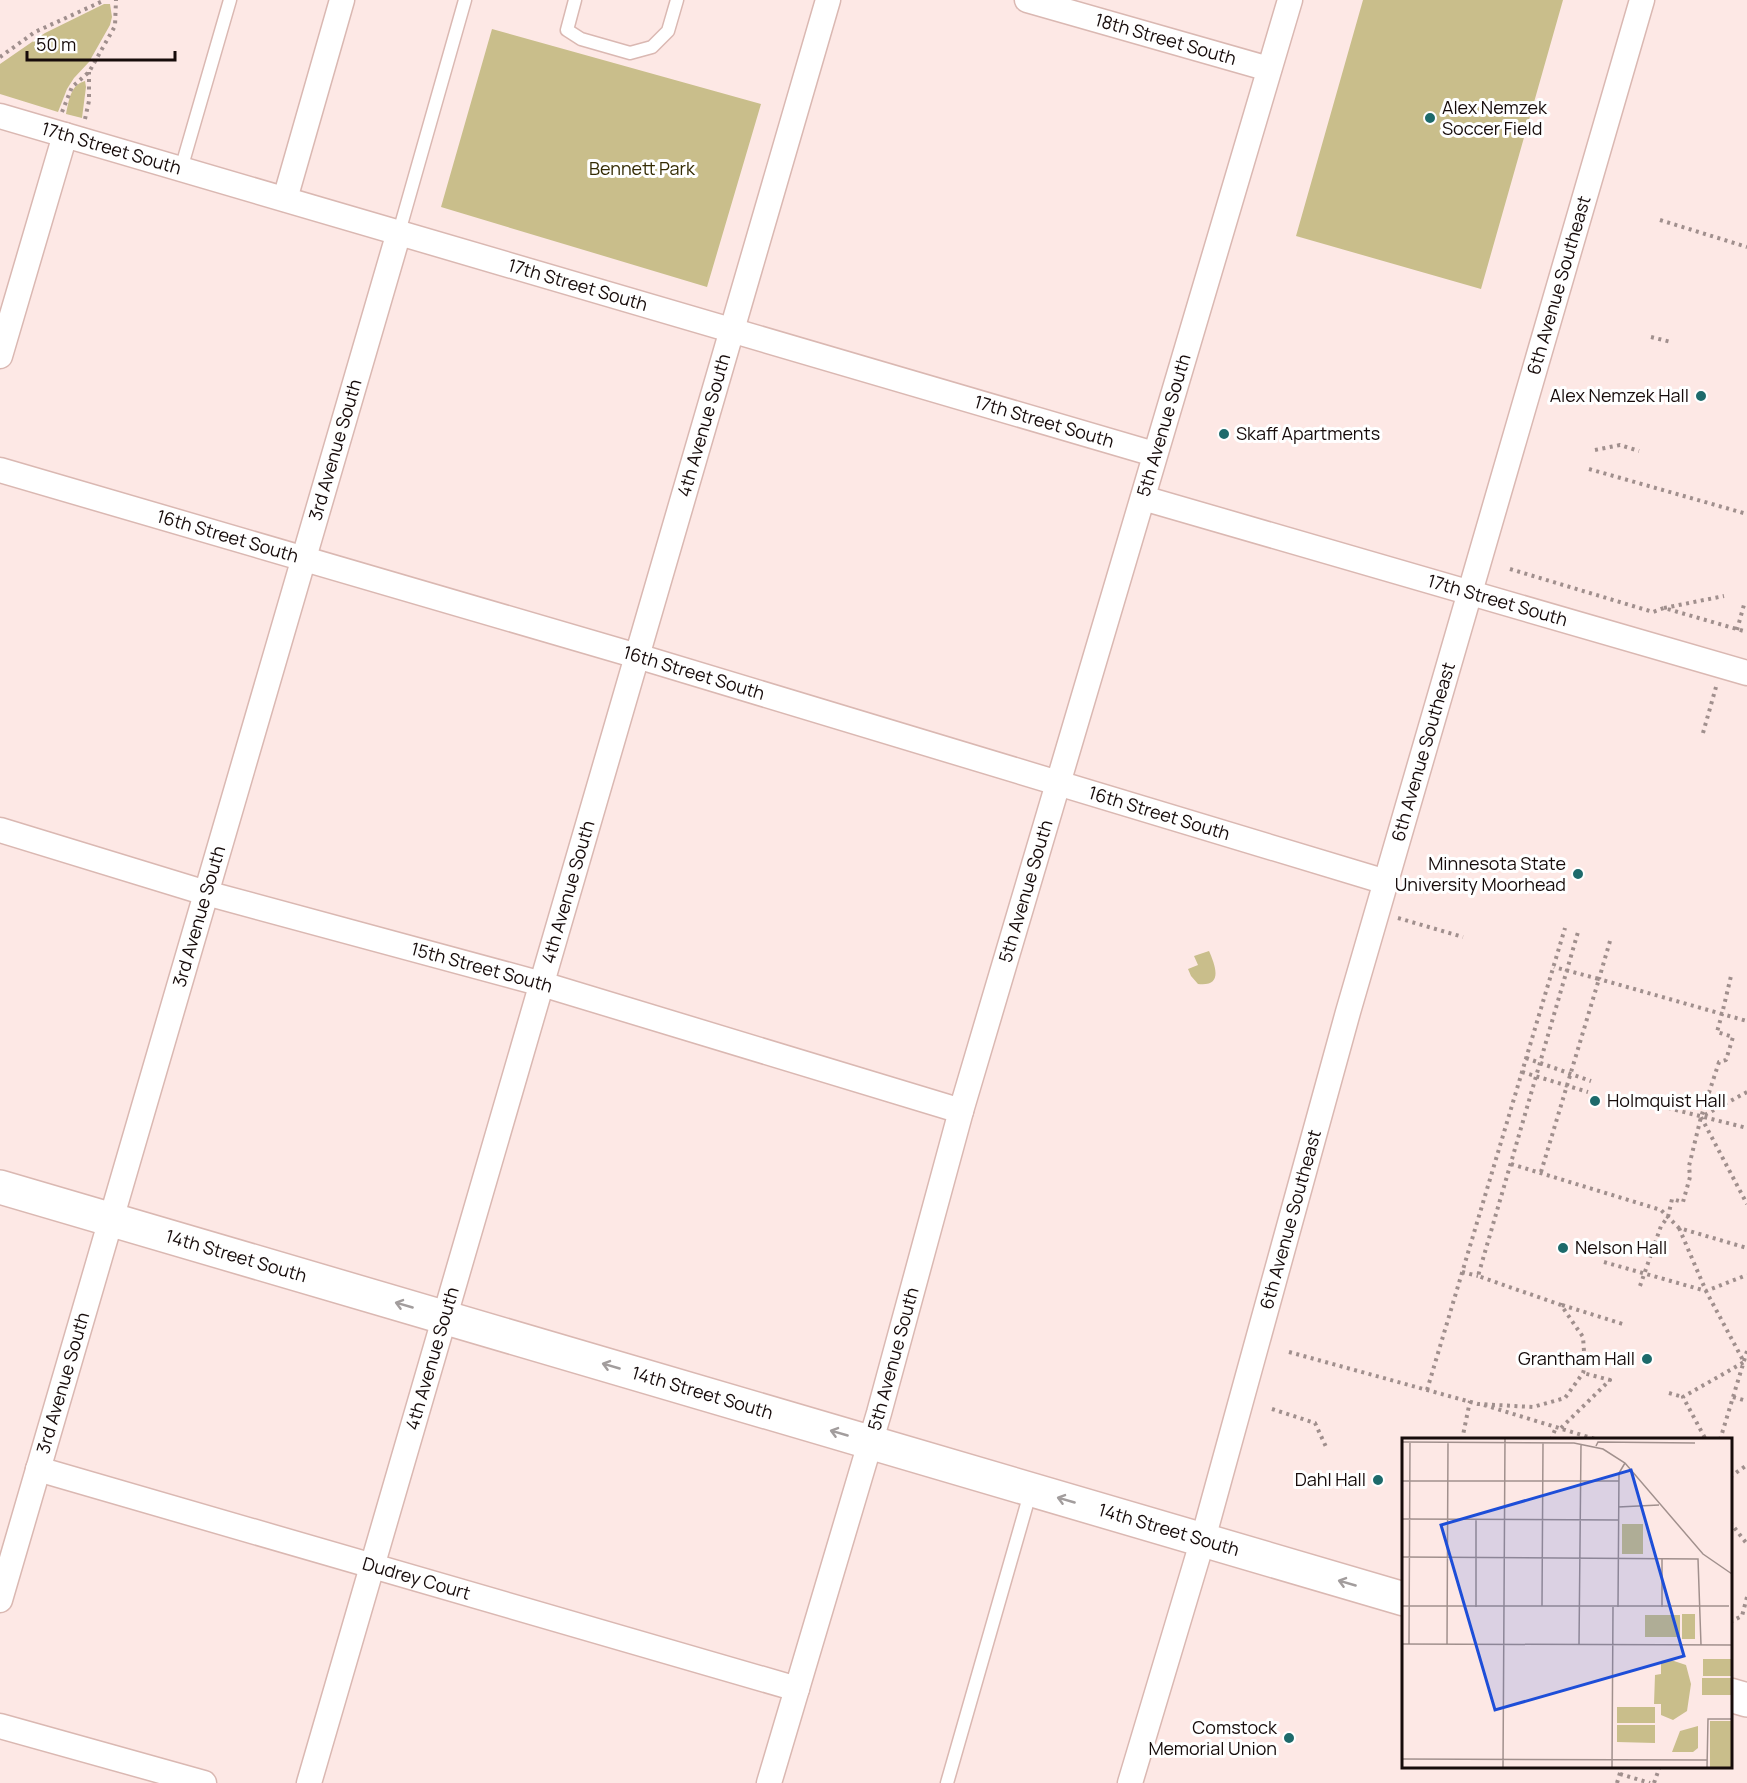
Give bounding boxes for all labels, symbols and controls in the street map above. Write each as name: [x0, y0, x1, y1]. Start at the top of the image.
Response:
street label: 18th Street South: [1092, 7, 1239, 70]
scale bar: [27, 24, 176, 62]
text: 50 m: [36, 32, 76, 56]
place label: Alex Nemzek Soccer Field: [1442, 95, 1548, 140]
marker: Alex Nemzek Soccer Field: [1423, 111, 1437, 125]
street label: 17th Street South: [39, 116, 184, 179]
park label: Bennett Park: [589, 156, 696, 180]
street label: 6th Avenue Southeast: [1521, 193, 1596, 377]
street label: 17th Street South: [505, 252, 651, 316]
street label: 4th Avenue South: [671, 351, 735, 499]
street label: 5th Avenue South: [1131, 351, 1196, 499]
street label: 3rd Avenue South: [302, 376, 366, 523]
place label: Alex Nemzek Hall: [1550, 383, 1689, 407]
street label: 17th Street South: [972, 389, 1117, 453]
marker: Alex Nemzek Hall: [1694, 389, 1708, 403]
place label: Skaff Apartments: [1236, 421, 1380, 445]
marker: Skaff Apartments: [1217, 427, 1231, 441]
street label: 16th Street South: [154, 503, 302, 568]
street label: 17th Street South: [1425, 568, 1570, 631]
street label: 16th Street South: [621, 640, 768, 705]
street label: 6th Avenue Southeast: [1385, 659, 1460, 844]
street label: 16th Street South: [1086, 780, 1233, 845]
street label: 4th Avenue South: [535, 817, 600, 966]
street label: 5th Avenue South: [993, 817, 1058, 965]
street label: 3rd Avenue South: [166, 843, 230, 990]
place label: Minnesota State University Moorhead: [1395, 851, 1566, 896]
marker: Minnesota State University Moorhead: [1571, 867, 1585, 881]
street label: 15th Street South: [408, 936, 556, 998]
place label: Holmquist Hall: [1607, 1088, 1726, 1112]
marker: Holmquist Hall: [1588, 1094, 1602, 1108]
street label: 6th Avenue Southeast: [1254, 1127, 1326, 1312]
street label: 14th Street South: [163, 1223, 310, 1287]
place label: Nelson Hall: [1575, 1235, 1667, 1259]
marker: Nelson Hall: [1556, 1241, 1570, 1255]
street label: 4th Avenue South: [399, 1284, 464, 1433]
street label: 5th Avenue South: [861, 1284, 924, 1433]
one-way arrow: [395, 1299, 414, 1310]
street label: 3rd Avenue South: [30, 1309, 94, 1456]
place label: Grantham Hall: [1518, 1346, 1635, 1370]
marker: Grantham Hall: [1640, 1352, 1654, 1366]
one-way arrow: [602, 1360, 621, 1371]
street label: 14th Street South: [629, 1360, 776, 1424]
one-way arrow: [830, 1427, 849, 1438]
inset map: [1402, 1438, 1732, 1768]
place label: Dahl Hall: [1295, 1467, 1366, 1491]
marker: Dahl Hall: [1371, 1473, 1385, 1487]
one-way arrow: [1057, 1494, 1076, 1505]
street label: 14th Street South: [1096, 1497, 1242, 1561]
street label: Dudrey Court: [360, 1551, 473, 1605]
one-way arrow: [1338, 1577, 1357, 1588]
place label: Comstock Memorial Union: [1148, 1715, 1278, 1760]
marker: Comstock Memorial Union: [1282, 1731, 1296, 1745]

